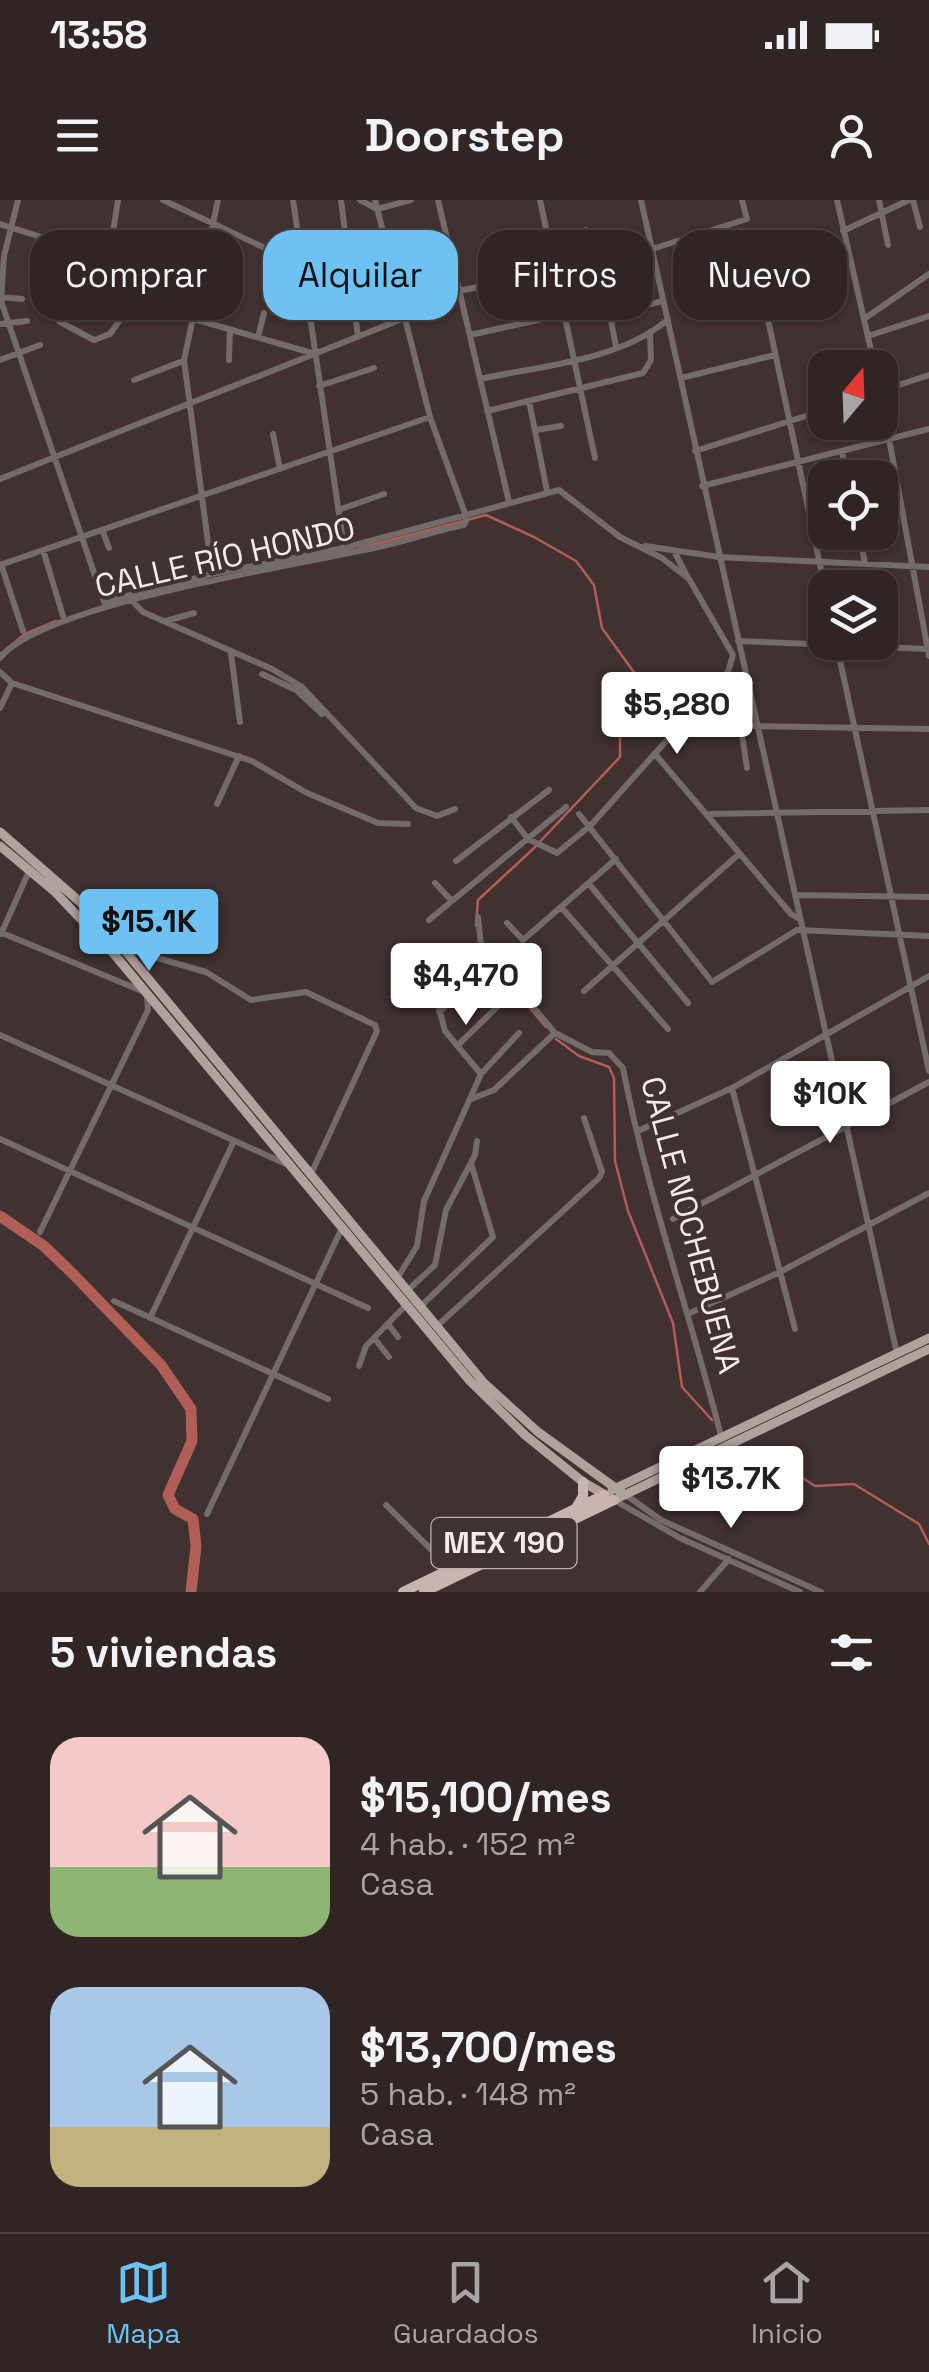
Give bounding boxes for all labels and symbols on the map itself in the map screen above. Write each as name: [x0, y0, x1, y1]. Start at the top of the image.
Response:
north arrow: [808, 350, 898, 440]
street label: CALLE RÍO HONDO: [91, 508, 359, 606]
pin: $5,280: [596, 672, 758, 757]
pin: $15.1K: [68, 889, 230, 974]
pin: $4,470: [385, 943, 547, 1028]
pin: $10K: [771, 1061, 889, 1146]
street label: CALLE NOCHEBUENA: [632, 1072, 750, 1378]
pin: $13.7K: [650, 1446, 812, 1531]
road number: MEX 190: [432, 1518, 576, 1568]

